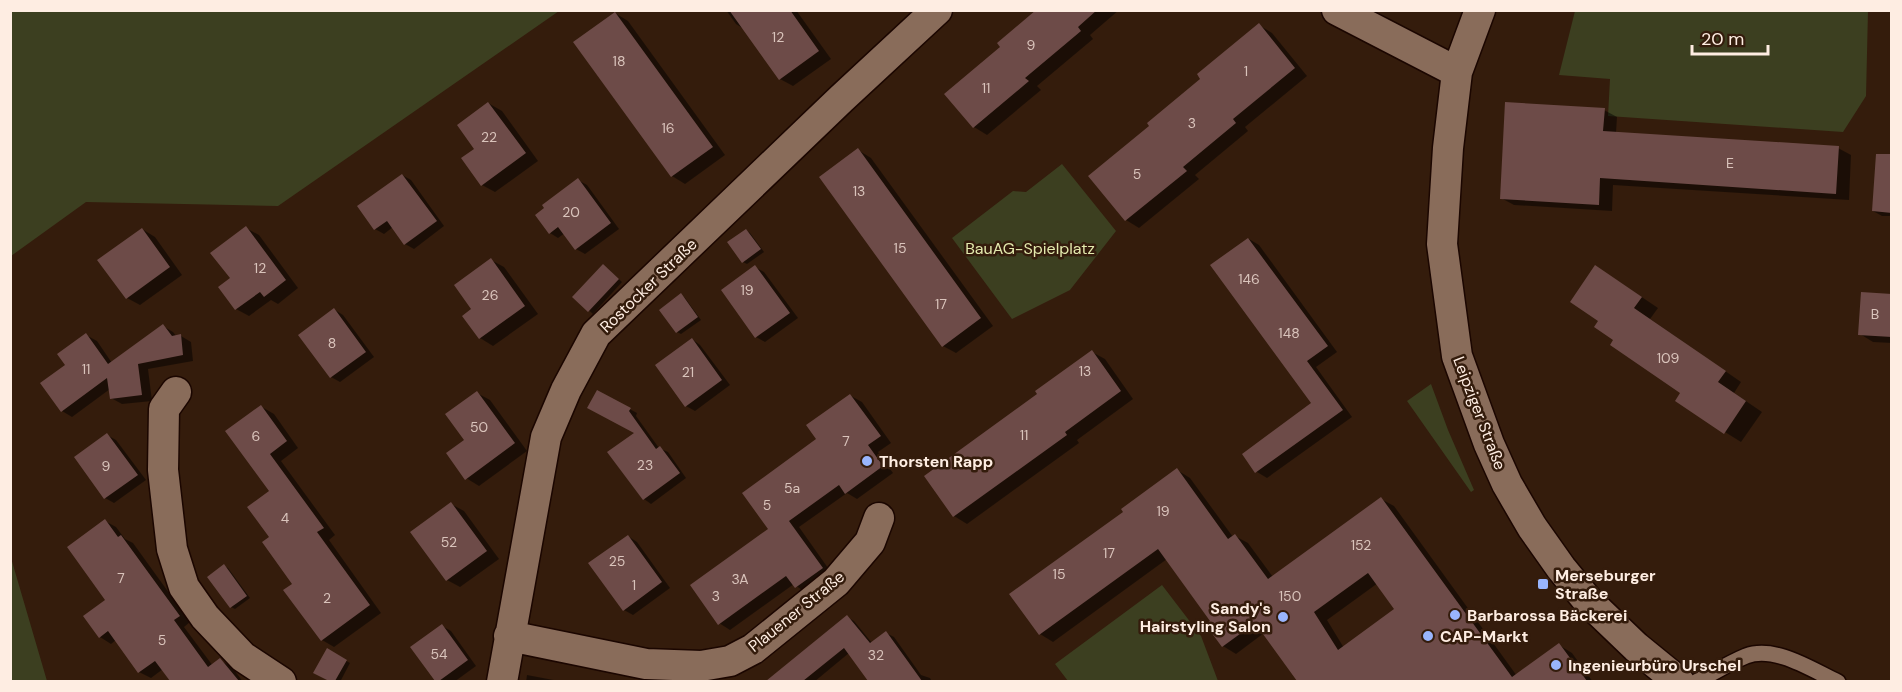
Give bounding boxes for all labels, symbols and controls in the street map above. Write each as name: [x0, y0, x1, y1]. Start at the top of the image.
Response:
scale bar: [1692, 18, 1768, 56]
text: 20 m: [1701, 27, 1744, 51]
house number: 12: [772, 28, 784, 46]
house number: 9: [1027, 36, 1036, 54]
house number: 18: [613, 52, 625, 70]
house number: 1: [1244, 62, 1248, 80]
house number: 11: [982, 79, 990, 97]
house number: 3: [1188, 114, 1196, 132]
house number: 16: [661, 119, 675, 137]
house number: 22: [481, 128, 497, 146]
house number: E: [1726, 154, 1734, 172]
house number: 5: [1133, 165, 1141, 183]
house number: 13: [853, 182, 865, 200]
house number: 20: [562, 203, 580, 221]
street label: Rostocker Straße: [595, 234, 701, 337]
park label: BauAG-Spielplatz: [965, 238, 1095, 259]
house number: 15: [894, 239, 906, 257]
house number: 12: [254, 259, 266, 277]
house number: 146: [1238, 270, 1260, 288]
house number: 19: [740, 281, 754, 299]
house number: 26: [482, 286, 498, 304]
house number: 17: [935, 295, 947, 313]
house number: B: [1871, 305, 1879, 323]
house number: 148: [1278, 324, 1300, 342]
house number: 8: [328, 334, 336, 352]
house number: 109: [1657, 349, 1680, 367]
street label: Leipziger Straße: [1448, 354, 1511, 473]
house number: 11: [82, 360, 90, 378]
house number: 13: [1079, 362, 1091, 380]
house number: 21: [682, 363, 694, 381]
house number: 50: [470, 418, 488, 436]
house number: 11: [1020, 426, 1028, 444]
house number: 6: [252, 427, 260, 445]
house number: 7: [842, 432, 850, 450]
place label: Thorsten Rapp: [879, 451, 993, 472]
marker: Thorsten Rapp: [860, 454, 874, 468]
house number: 23: [637, 456, 653, 474]
house number: 9: [102, 457, 111, 475]
house number: 5a: [784, 479, 800, 497]
house number: 5: [763, 496, 771, 514]
house number: 19: [1156, 502, 1170, 520]
house number: 4: [281, 509, 290, 527]
house number: 52: [441, 533, 457, 551]
house number: 152: [1351, 536, 1371, 554]
house number: 17: [1103, 544, 1115, 562]
house number: 25: [609, 552, 625, 570]
house number: 15: [1053, 565, 1065, 583]
place label: Merseburger Straße: [1555, 565, 1656, 604]
street label: Plauener Straße: [744, 566, 849, 657]
house number: 7: [117, 569, 125, 587]
house number: 3A: [731, 570, 749, 588]
house number: 1: [632, 576, 636, 594]
marker: Merseburger Straße: [1536, 577, 1550, 591]
house number: 3: [712, 587, 720, 605]
house number: 150: [1279, 587, 1301, 605]
house number: 2: [323, 589, 331, 607]
place label: Sandy's Hairstyling Salon: [1140, 598, 1271, 637]
place label: Barbarossa Bäckerei: [1467, 605, 1627, 626]
marker: Barbarossa Bäckerei: [1448, 608, 1462, 622]
marker: Sandy's Hairstyling Salon: [1276, 610, 1290, 624]
place label: CAP-Markt: [1440, 626, 1528, 647]
marker: CAP-Markt: [1421, 629, 1435, 643]
house number: 5: [158, 631, 166, 649]
house number: 54: [430, 645, 448, 663]
house number: 32: [868, 646, 884, 664]
place label: Ingenieurbüro Urschel: [1568, 655, 1741, 676]
marker: Ingenieurbüro Urschel: [1549, 658, 1563, 672]

